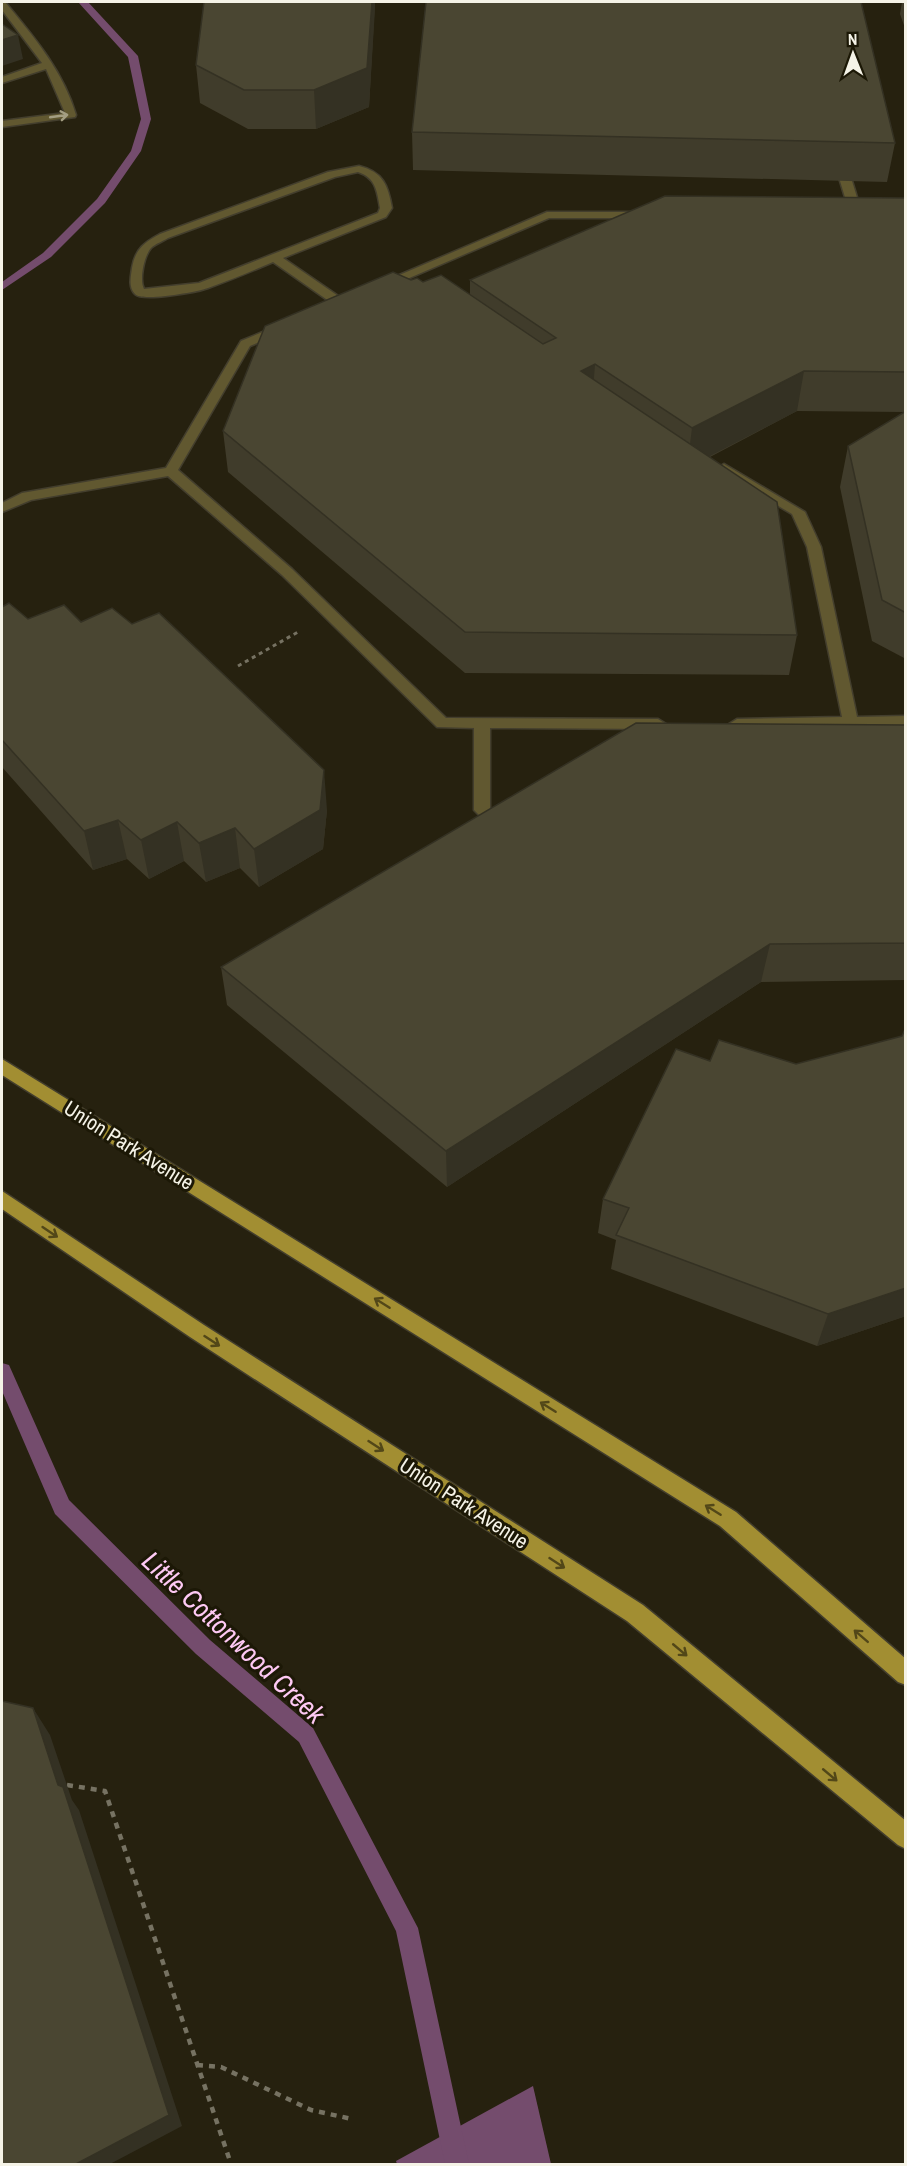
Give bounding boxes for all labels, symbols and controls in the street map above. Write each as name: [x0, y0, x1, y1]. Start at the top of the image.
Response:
north arrow: [823, 24, 883, 84]
text: N: [848, 28, 858, 50]
one-way arrow: [49, 111, 69, 122]
street label: Union Park Avenue: [59, 1093, 199, 1197]
one-way arrow: [41, 1226, 58, 1238]
one-way arrow: [374, 1297, 391, 1309]
one-way arrow: [203, 1335, 220, 1347]
one-way arrow: [539, 1400, 556, 1413]
one-way arrow: [367, 1440, 384, 1452]
street label: Union Park Avenue: [394, 1451, 534, 1555]
one-way arrow: [705, 1503, 722, 1515]
water label: Little Cottonwood Creek: [135, 1543, 334, 1732]
one-way arrow: [549, 1557, 565, 1569]
one-way arrow: [854, 1629, 869, 1643]
one-way arrow: [672, 1644, 688, 1657]
one-way arrow: [822, 1768, 837, 1782]

